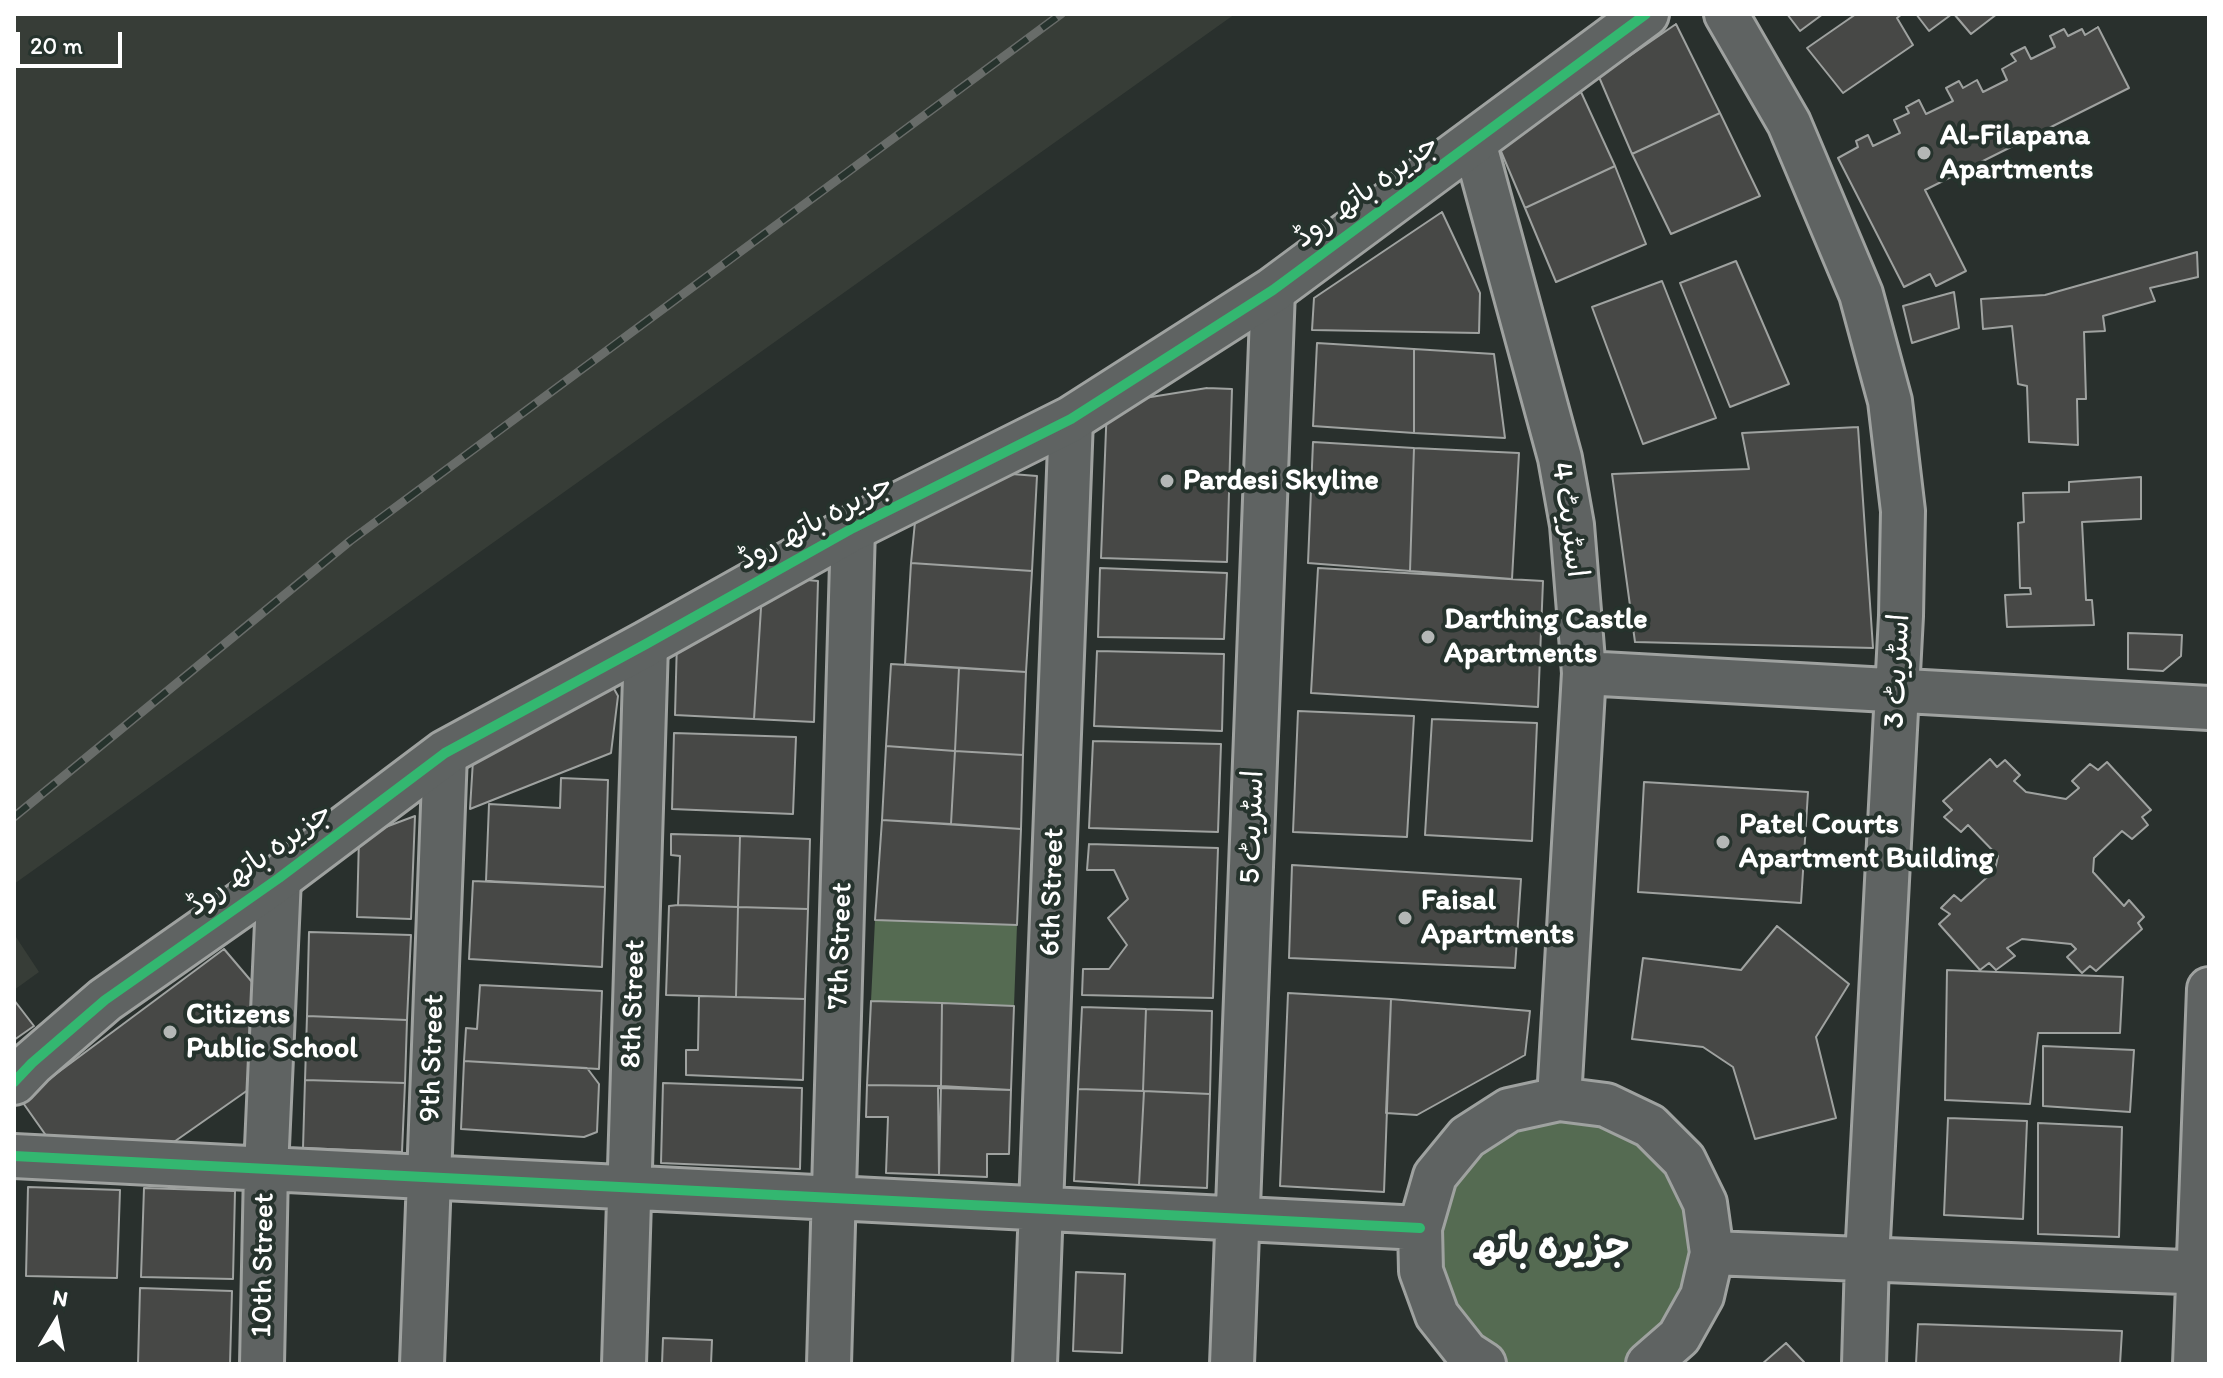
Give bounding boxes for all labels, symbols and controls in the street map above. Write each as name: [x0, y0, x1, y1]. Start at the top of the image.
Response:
scale bar: [20, 16, 126, 66]
text: 20 m: [30, 31, 83, 60]
place label: Al-Filapana Apartments: [1940, 118, 2093, 188]
street label: جزیرہ باتھ روڈ: [1287, 127, 1447, 257]
marker: Al-Filapana Apartments: [1915, 144, 1933, 162]
street label: اسٹریٹ 4: [1542, 460, 1594, 580]
place label: Pardesi Skyline: [1183, 463, 1379, 499]
street label: جزیرہ باتھ روڈ: [732, 467, 900, 579]
marker: Pardesi Skyline: [1158, 472, 1176, 490]
place label: Darthing Castle Apartments: [1444, 602, 1647, 672]
street label: اسٹریٹ 3: [1877, 613, 1919, 729]
marker: Darthing Castle Apartments: [1419, 628, 1437, 646]
street label: اسٹریٹ 5: [1233, 769, 1273, 885]
street label: جزیرہ باتھ روڈ: [180, 795, 340, 925]
place label: Patel Courts Apartment Building: [1739, 807, 1994, 878]
street label: 6th Street: [1033, 827, 1073, 957]
marker: Patel Courts Apartment Building: [1714, 833, 1732, 851]
street label: 7th Street: [821, 882, 861, 1010]
place label: Faisal Apartments: [1421, 883, 1574, 954]
marker: Faisal Apartments: [1396, 909, 1414, 927]
street label: 8th Street: [614, 939, 654, 1069]
street label: 9th Street: [413, 993, 453, 1123]
place label: Citizens Public School: [186, 997, 358, 1068]
marker: Citizens Public School: [161, 1023, 179, 1041]
street label: 10th Street: [245, 1192, 283, 1338]
district label: جزیرہ باتھ: [1472, 1226, 1630, 1272]
north arrow: [16, 1282, 96, 1362]
text: N: [51, 1283, 70, 1312]

